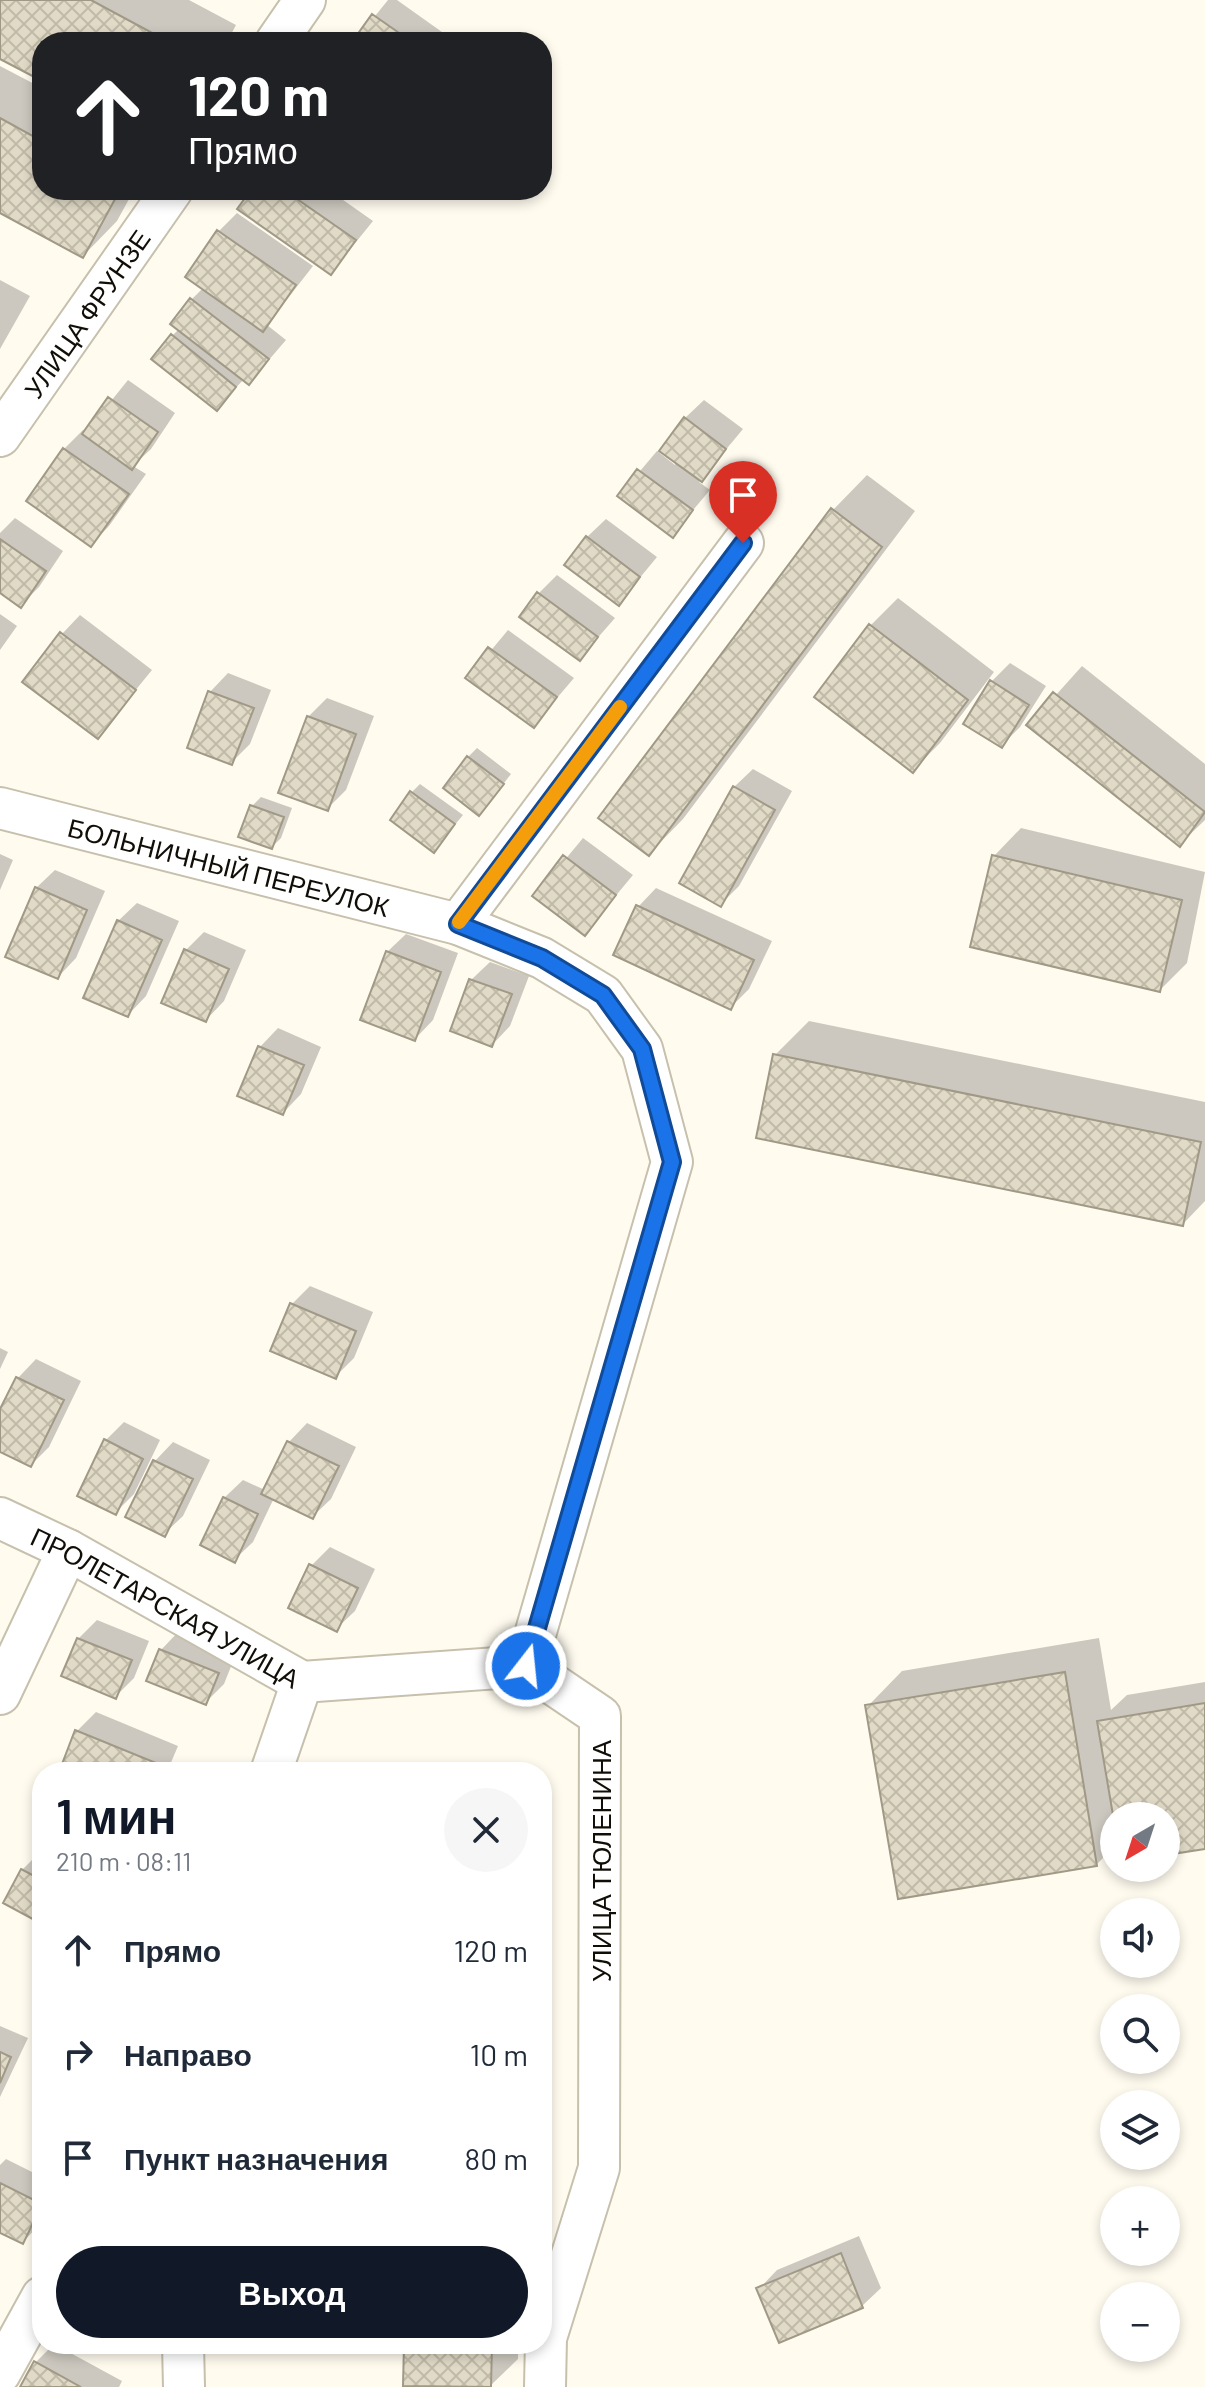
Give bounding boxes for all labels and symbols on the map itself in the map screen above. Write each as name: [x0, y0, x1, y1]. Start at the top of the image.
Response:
street label: УЛИЦА ФРУНЗЕ: [16, 223, 155, 403]
pin: [709, 461, 777, 543]
street label: БОЛЬНИЧНЫЙ ПЕРЕУЛОК: [65, 810, 393, 922]
street label: ПРОЛЕТАРСКАЯ УЛИЦА: [27, 1520, 306, 1694]
position arrow: [484, 1624, 568, 1708]
street label: УЛИЦА ТЮЛЕНИНА: [585, 1739, 616, 1982]
north arrow: [1100, 1802, 1180, 1882]

